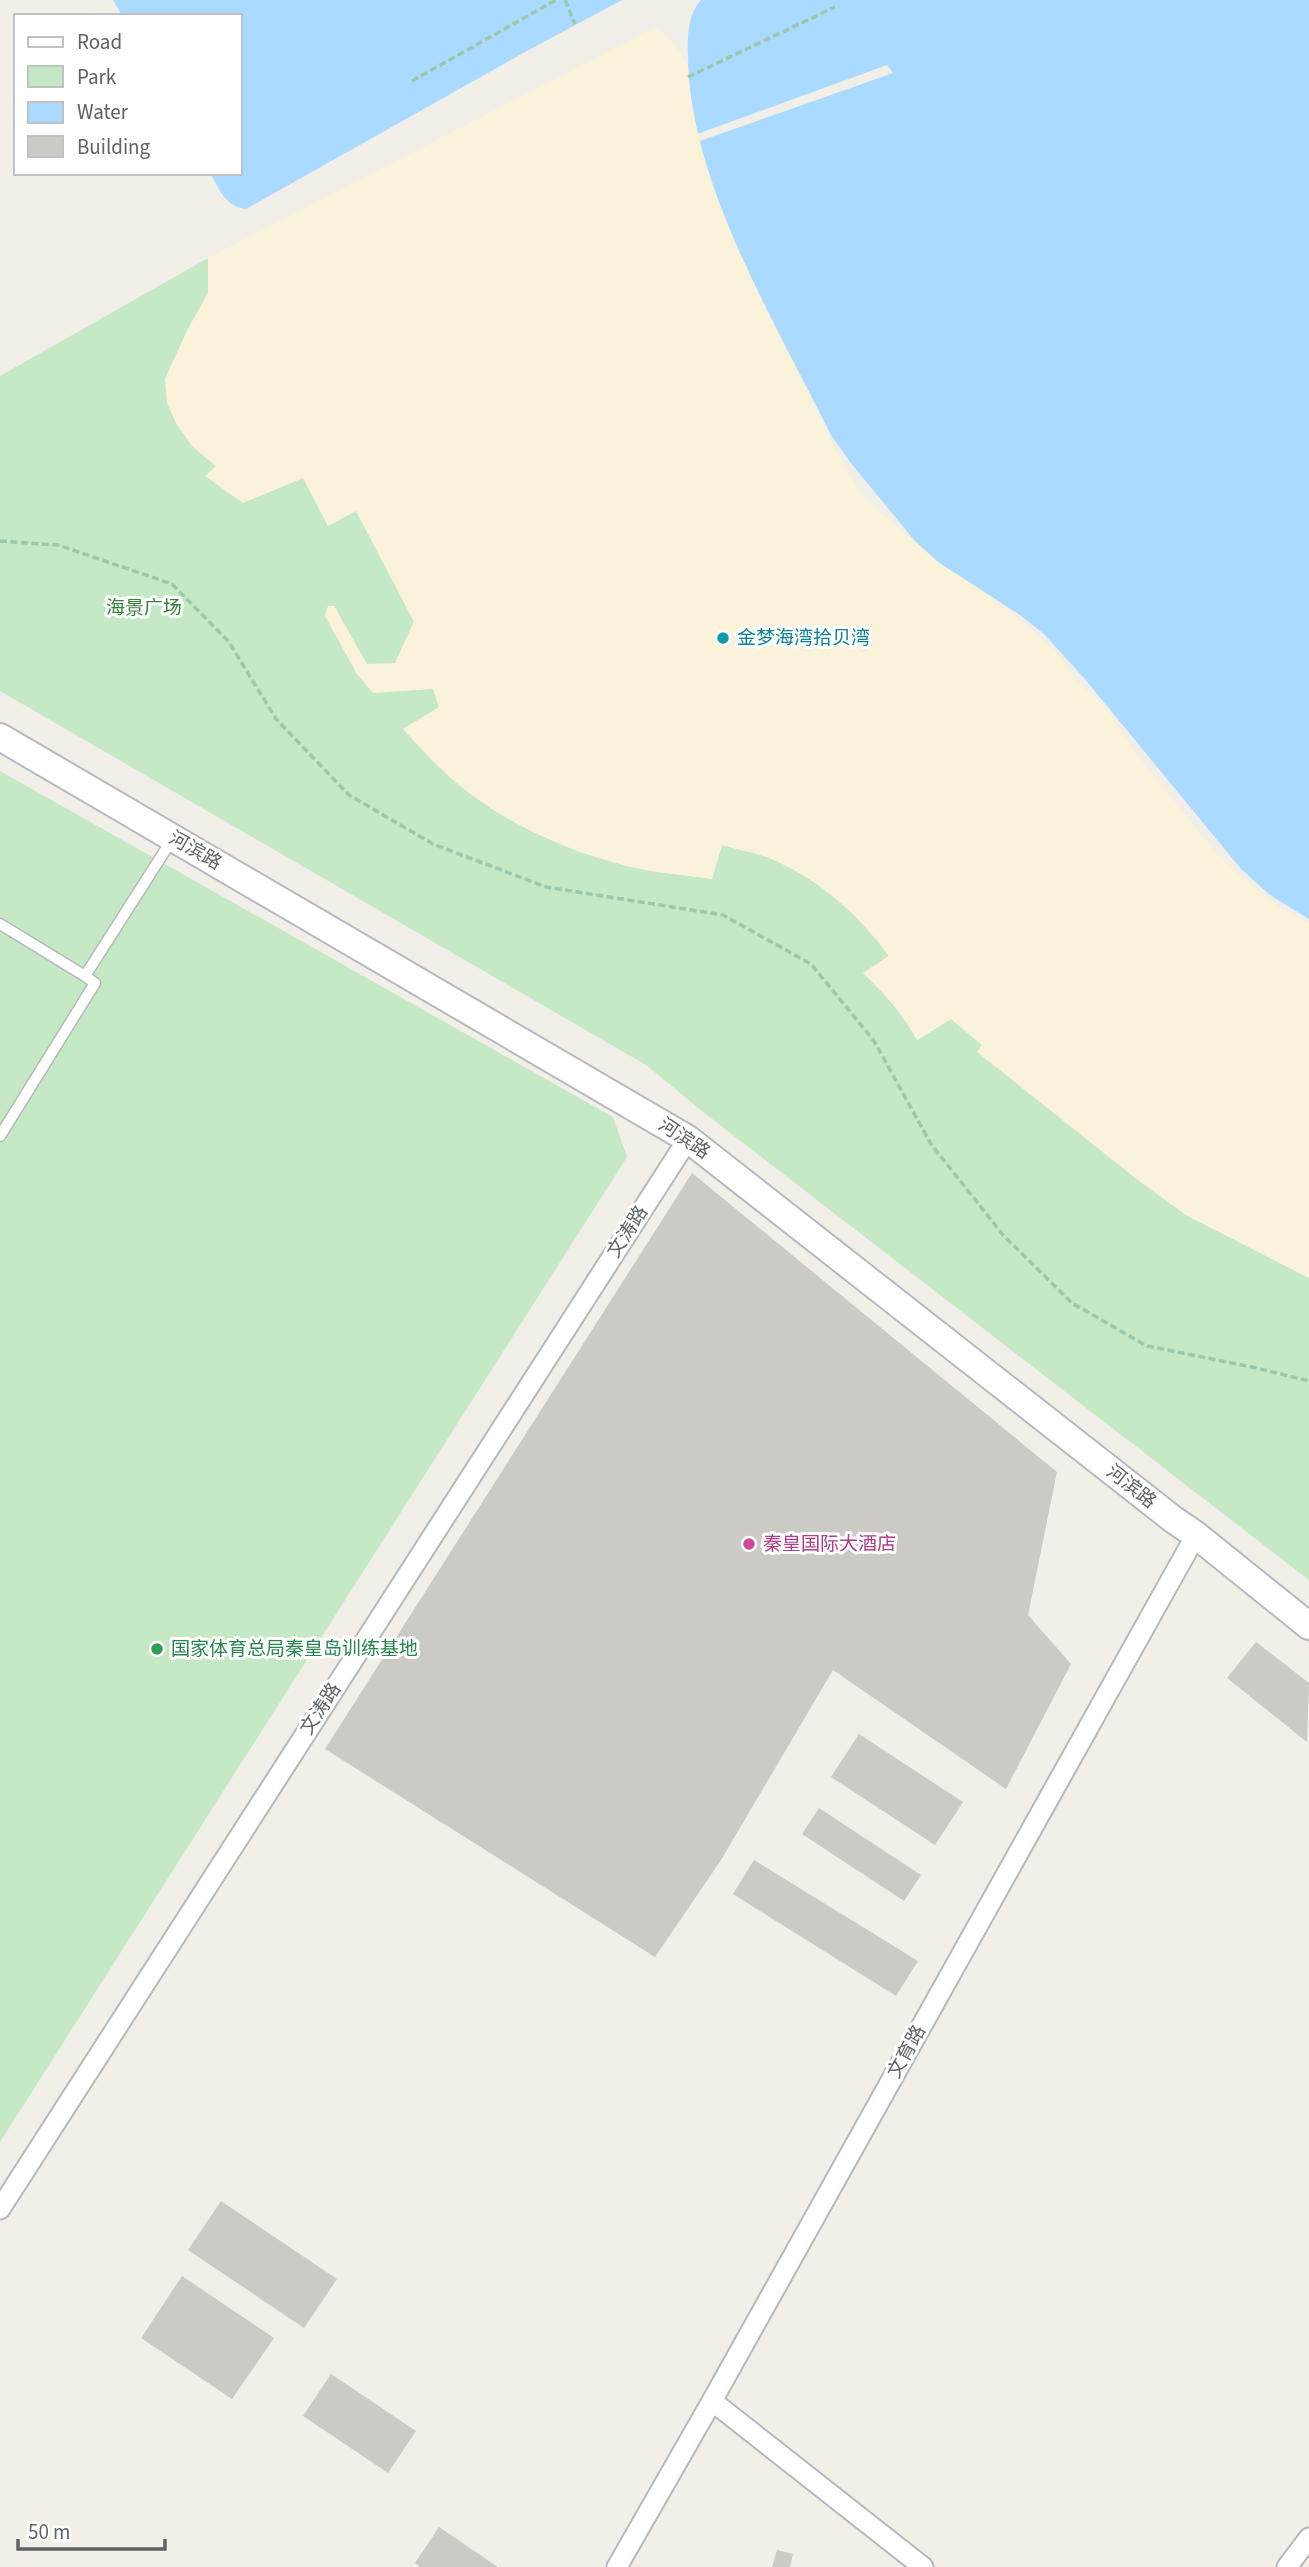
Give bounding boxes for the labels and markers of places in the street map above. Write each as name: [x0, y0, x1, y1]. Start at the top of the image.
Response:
place label: 金梦海湾拾贝湾: [737, 625, 870, 652]
marker: 金梦海湾拾贝湾: [715, 630, 731, 646]
place label: 秦皇国际大酒店: [763, 1531, 896, 1558]
marker: 秦皇国际大酒店: [741, 1536, 757, 1552]
place label: 国家体育总局秦皇岛训练基地: [171, 1636, 418, 1663]
marker: 国家体育总局秦皇岛训练基地: [149, 1641, 165, 1657]

